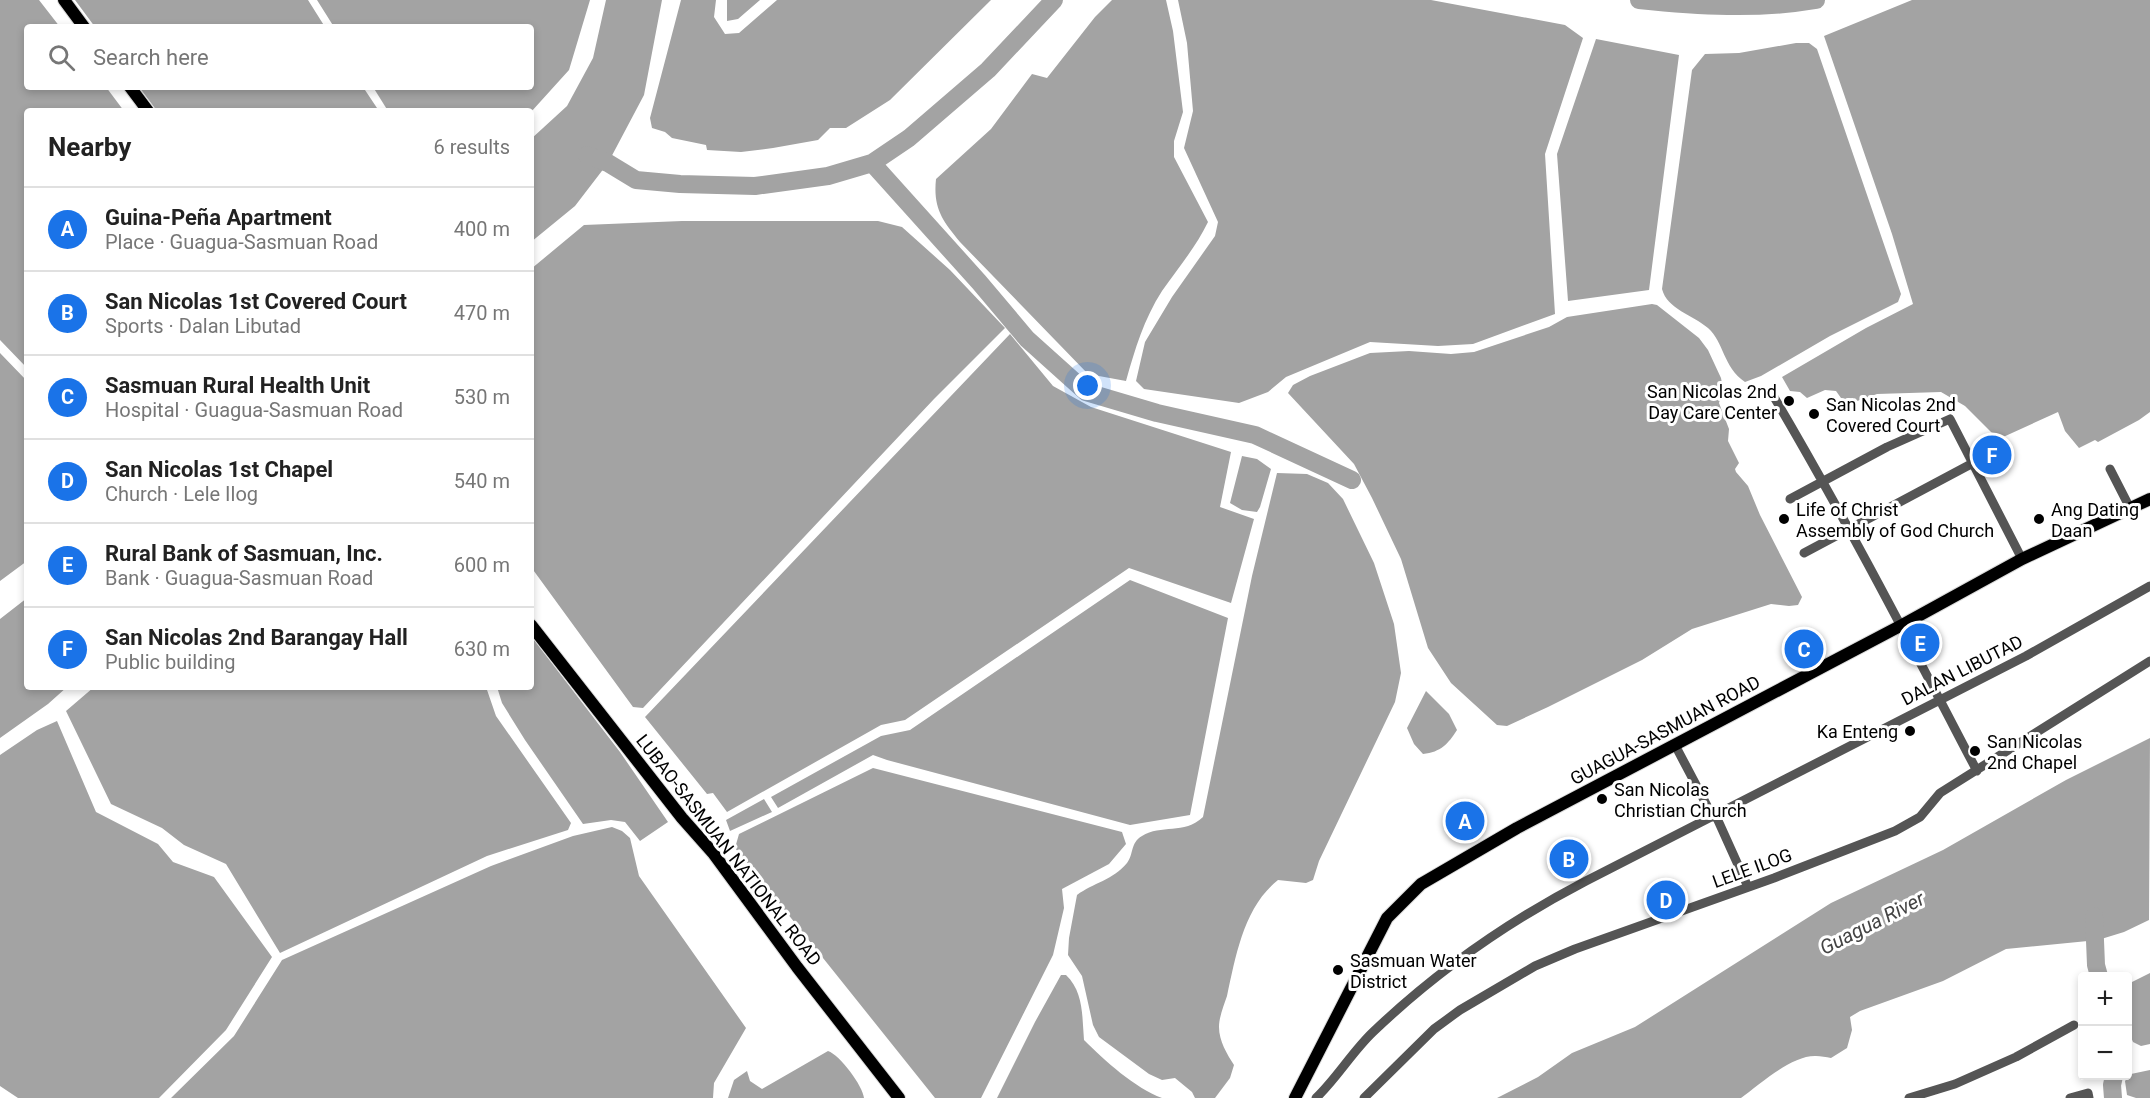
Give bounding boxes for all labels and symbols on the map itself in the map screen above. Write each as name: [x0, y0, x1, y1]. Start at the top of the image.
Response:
your location: [1073, 371, 1102, 400]
place label: San Nicolas 2nd Day Care Center: [1647, 381, 1777, 423]
marker: San Nicolas 2nd Day Care Center: [1782, 394, 1796, 408]
place label: San Nicolas 2nd Covered Court: [1826, 394, 1956, 436]
marker: San Nicolas 2nd Covered Court: [1807, 407, 1821, 421]
pin: F: [1972, 432, 2012, 478]
place label: Life of Christ Assembly of God Church: [1796, 499, 1994, 541]
place label: Ang Dating Daan: [2051, 499, 2139, 541]
marker: Life of Christ Assembly of God Church: [1777, 512, 1791, 526]
marker: Ang Dating Daan: [2032, 512, 2046, 526]
pin: E: [1900, 620, 1940, 666]
pin: C: [1784, 626, 1824, 672]
street label: DALAN LIBUTAD: [1898, 630, 2026, 710]
street label: GUAGUA-SASMUAN ROAD: [1566, 671, 1764, 789]
place label: Ka Enteng: [1817, 721, 1898, 742]
marker: Ka Enteng: [1903, 724, 1917, 738]
street label: LUBAO-SASMUAN NATIONAL ROAD: [632, 730, 826, 970]
place label: San Nicolas 2nd Chapel: [1987, 731, 2082, 773]
marker: San Nicolas 2nd Chapel: [1968, 744, 1982, 758]
place label: San Nicolas Christian Church: [1614, 779, 1747, 821]
marker: San Nicolas Christian Church: [1595, 792, 1609, 806]
pin: A: [1446, 798, 1484, 844]
pin: B: [1550, 836, 1588, 882]
street label: LELE ILOG: [1709, 844, 1795, 892]
pin: D: [1646, 878, 1686, 922]
water label: Guagua River: [1816, 886, 1930, 960]
place label: Sasmuan Water District: [1350, 950, 1477, 992]
marker: Sasmuan Water District: [1331, 963, 1345, 977]

